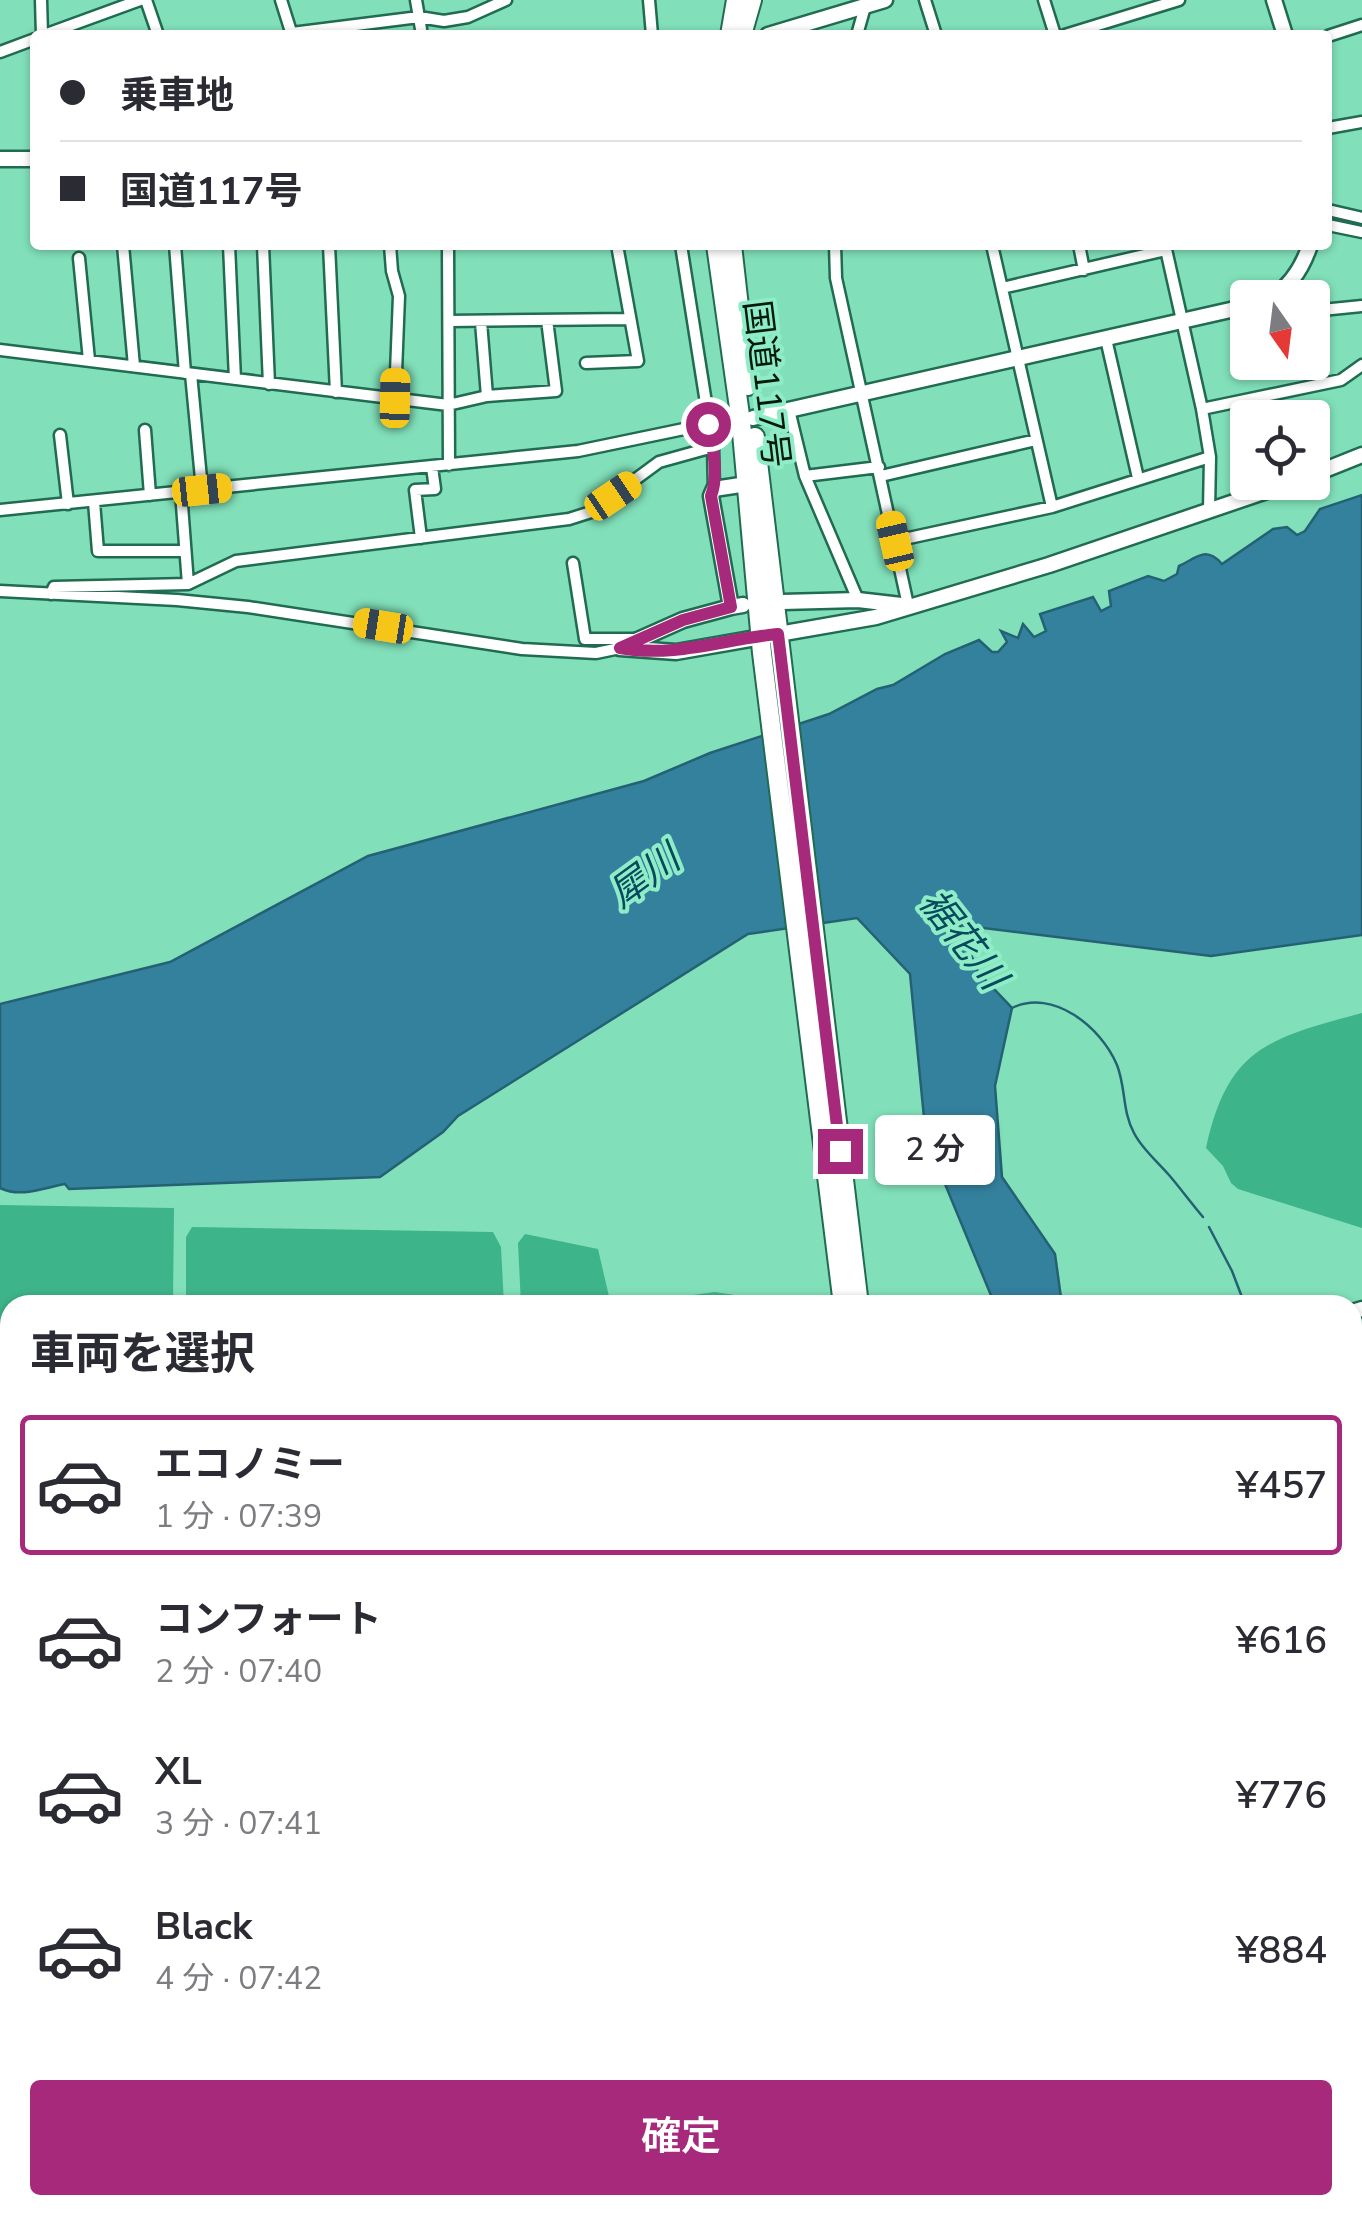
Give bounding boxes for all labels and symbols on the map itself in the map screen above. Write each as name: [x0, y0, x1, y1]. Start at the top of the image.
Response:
north arrow: [1230, 280, 1330, 380]
street label: 国道117号: [733, 298, 800, 470]
car: [379, 368, 411, 428]
route start: [686, 402, 731, 447]
car: [580, 467, 646, 525]
car: [171, 472, 233, 508]
car: [874, 508, 916, 574]
car: [351, 606, 415, 646]
water label: 犀川: [599, 831, 693, 919]
water label: 裾花川: [907, 879, 1020, 1003]
callout: 2 分: [875, 1116, 995, 1186]
route end: [818, 1129, 863, 1174]

